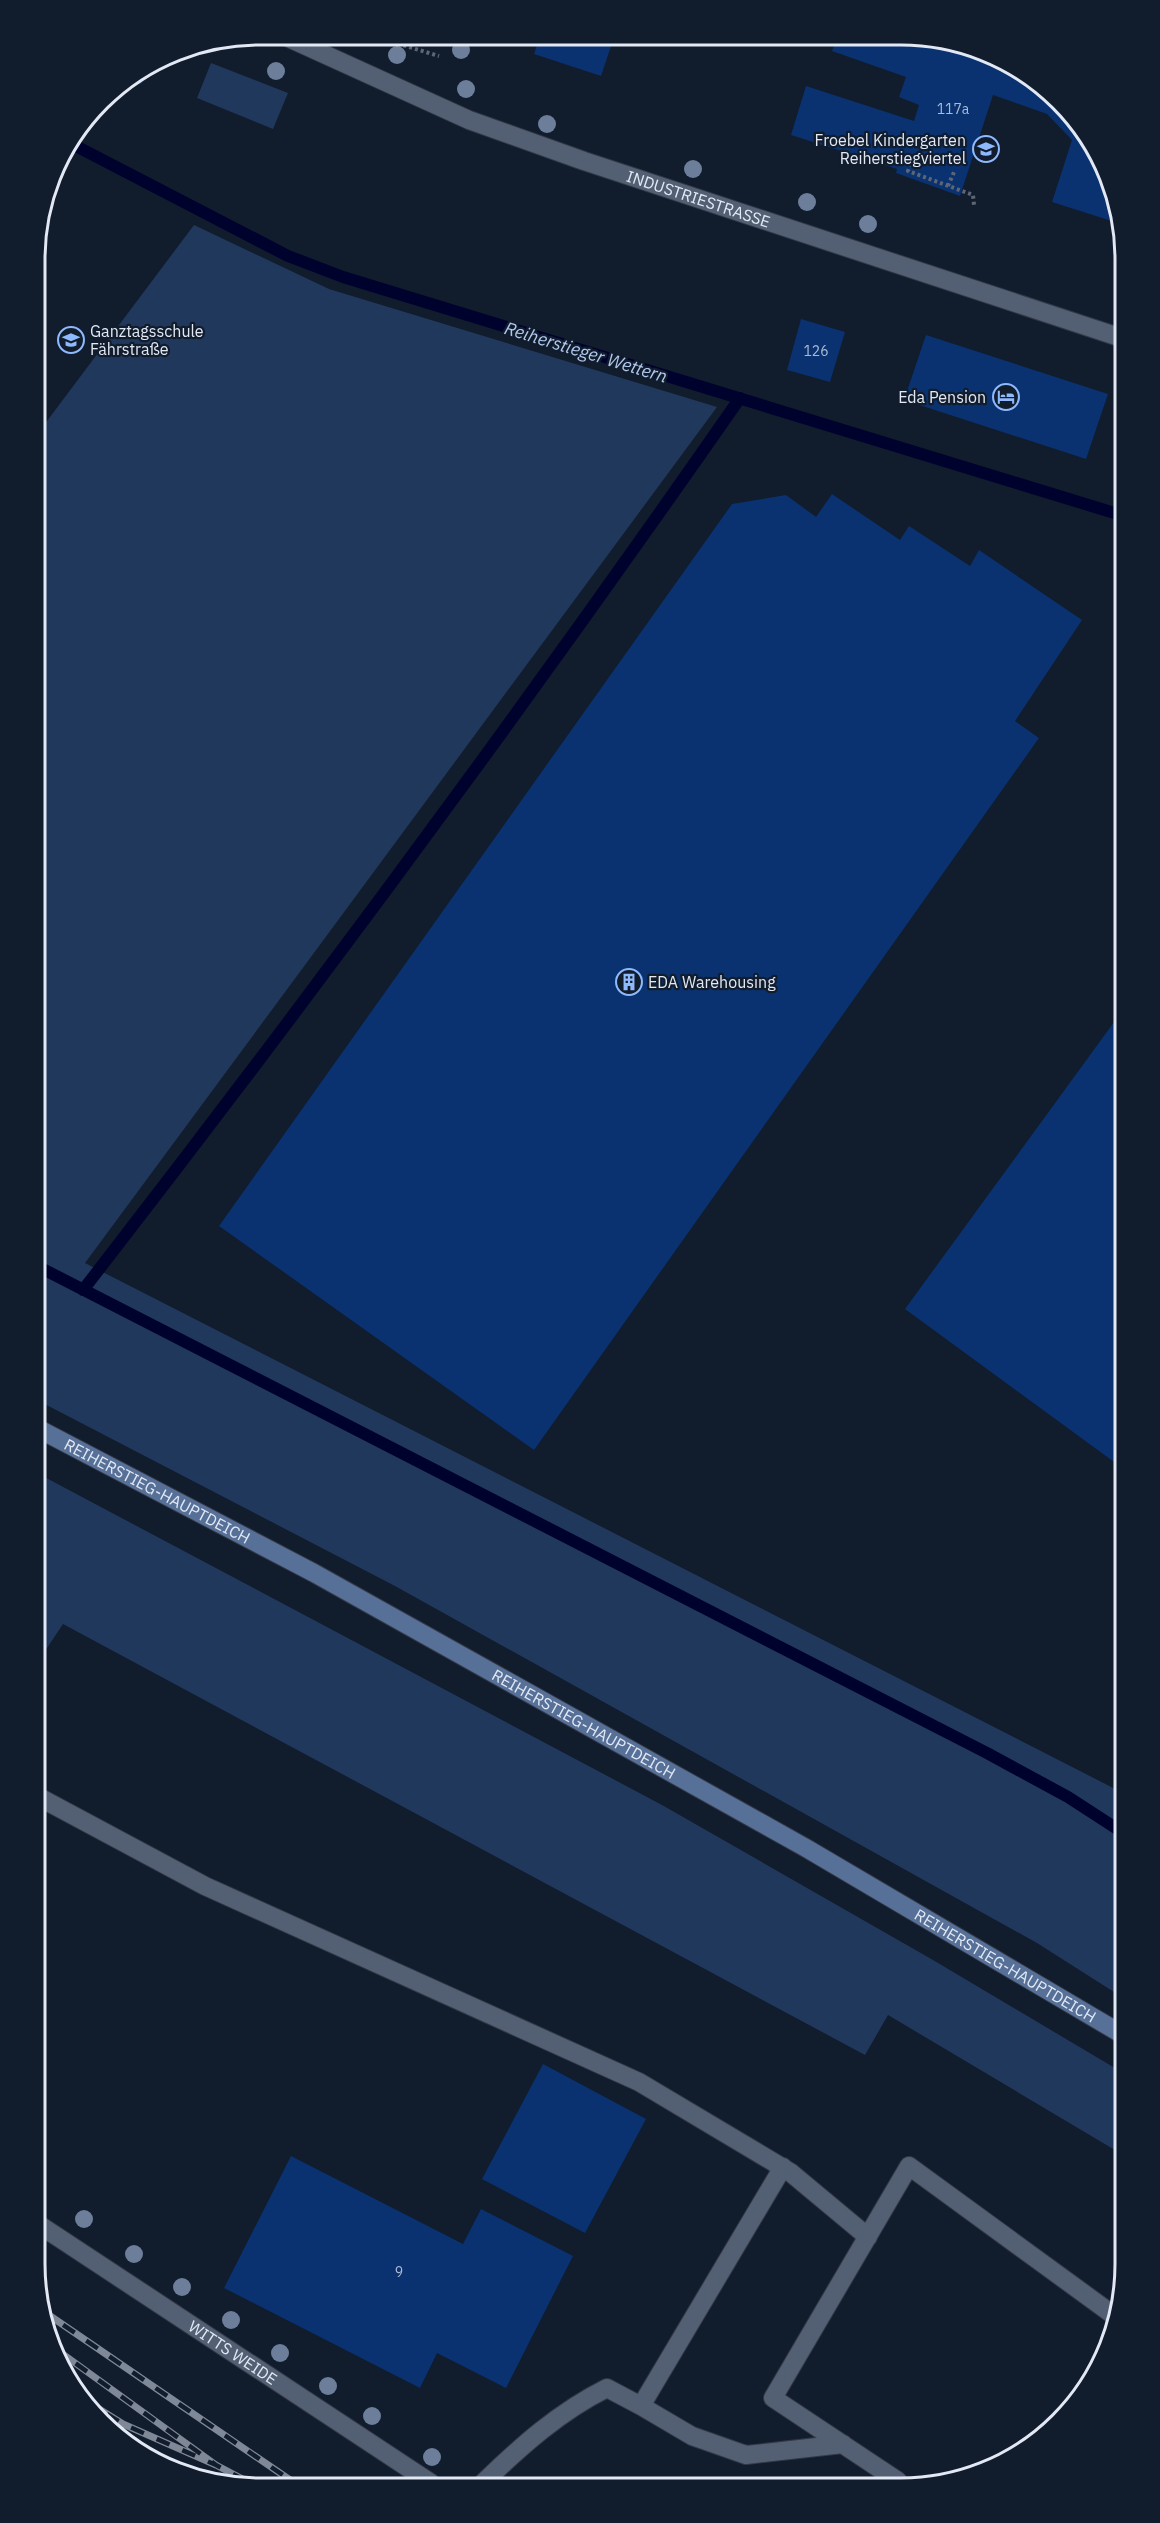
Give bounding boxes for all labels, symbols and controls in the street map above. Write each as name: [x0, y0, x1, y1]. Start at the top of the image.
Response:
house number: 117a: [937, 100, 970, 118]
place label: Froebel Kindergarten Reiherstiegviertel: [815, 130, 966, 168]
school or university icon: Froebel Kindergarten Reiherstiegviertel: [971, 134, 1001, 164]
street label: INDUSTRIESTRASSE: [624, 166, 773, 232]
water label: Reiherstieger Wettern: [502, 316, 670, 388]
place label: Ganztagsschule Fährstraße: [90, 321, 204, 359]
school or university icon: Ganztagsschule Fährstraße: [56, 325, 86, 355]
house number: 126: [803, 342, 829, 360]
hotel icon: Eda Pension: [991, 382, 1021, 412]
place label: Eda Pension: [898, 387, 986, 407]
building icon: EDA Warehousing: [614, 967, 644, 997]
place label: EDA Warehousing: [648, 972, 776, 992]
street label: REIHERSTIEG-HAUPTDEICH: [61, 1434, 254, 1548]
street label: REIHERSTIEG-HAUPTDEICH: [488, 1665, 679, 1783]
street label: REIHERSTIEG-HAUPTDEICH: [911, 1904, 1100, 2027]
house number: 9: [395, 2263, 403, 2281]
street label: WITTS WEIDE: [185, 2316, 281, 2389]

